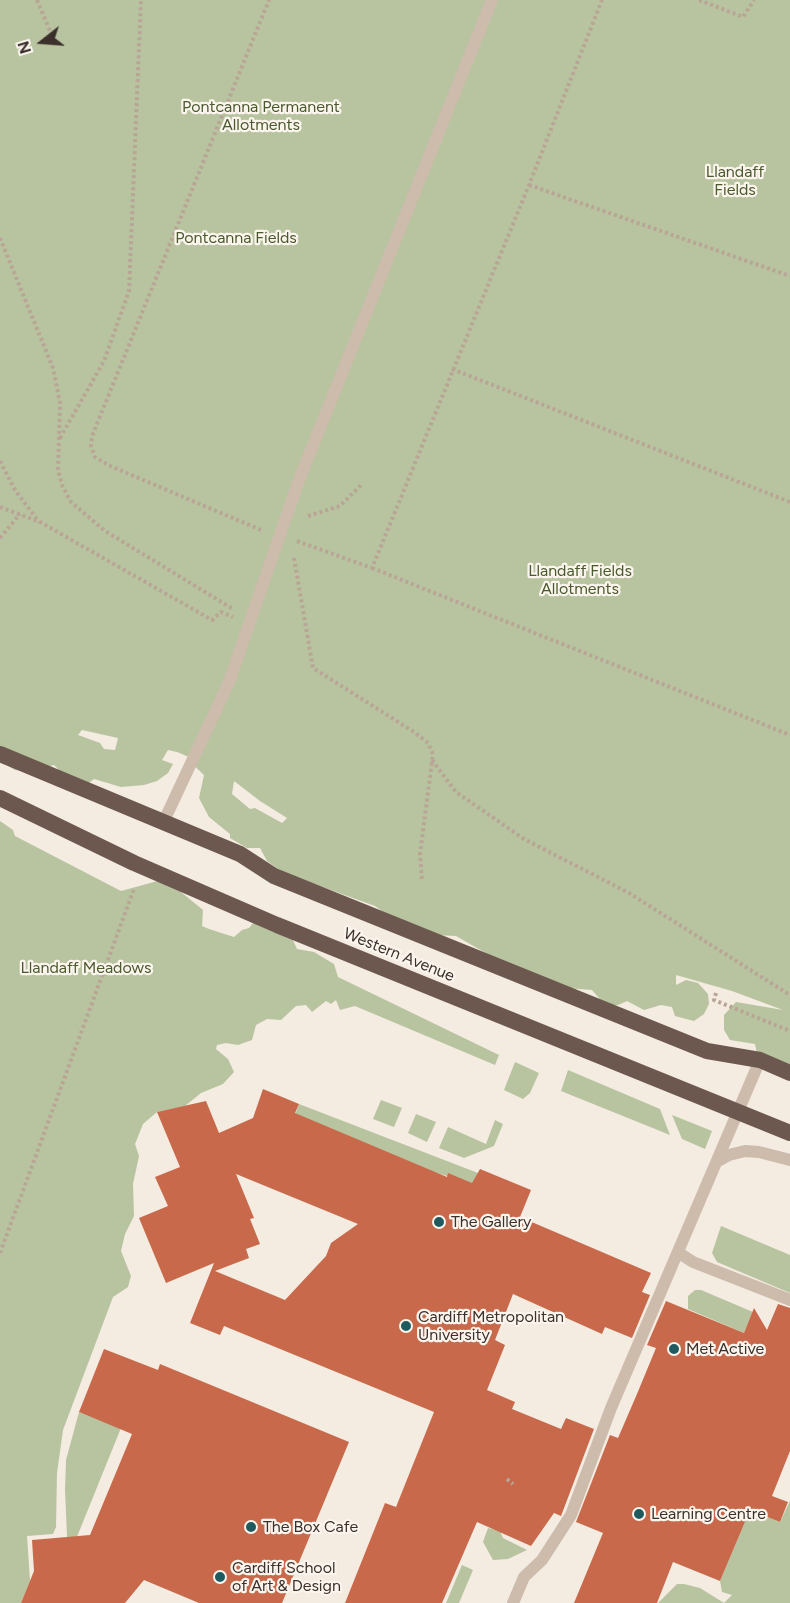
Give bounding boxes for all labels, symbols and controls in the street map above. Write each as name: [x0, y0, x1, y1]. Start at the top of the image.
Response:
north arrow: [12, 12, 72, 72]
text: N: [13, 39, 35, 56]
park label: Pontcanna Permanent Allotments: [182, 97, 340, 135]
park label: Llandaff Fields: [706, 162, 764, 200]
park label: Pontcanna Fields: [175, 228, 297, 248]
park label: Llandaff Fields Allotments: [528, 561, 632, 599]
street label: Western Avenue: [341, 924, 457, 986]
park label: Llandaff Meadows: [20, 958, 152, 978]
place label: The Gallery: [451, 1212, 531, 1232]
marker: The Gallery: [432, 1215, 446, 1229]
place label: Cardiff Metropolitan University: [418, 1307, 564, 1345]
marker: Cardiff Metropolitan University: [399, 1319, 413, 1333]
place label: Met Active: [686, 1339, 764, 1359]
marker: Met Active: [667, 1342, 681, 1356]
place label: Learning Centre: [651, 1504, 766, 1524]
marker: Learning Centre: [632, 1507, 646, 1521]
place label: The Box Cafe: [263, 1517, 358, 1537]
marker: The Box Cafe: [244, 1520, 258, 1534]
place label: Cardiff School of Art & Design: [232, 1558, 341, 1596]
marker: Cardiff School of Art & Design: [213, 1570, 227, 1584]

